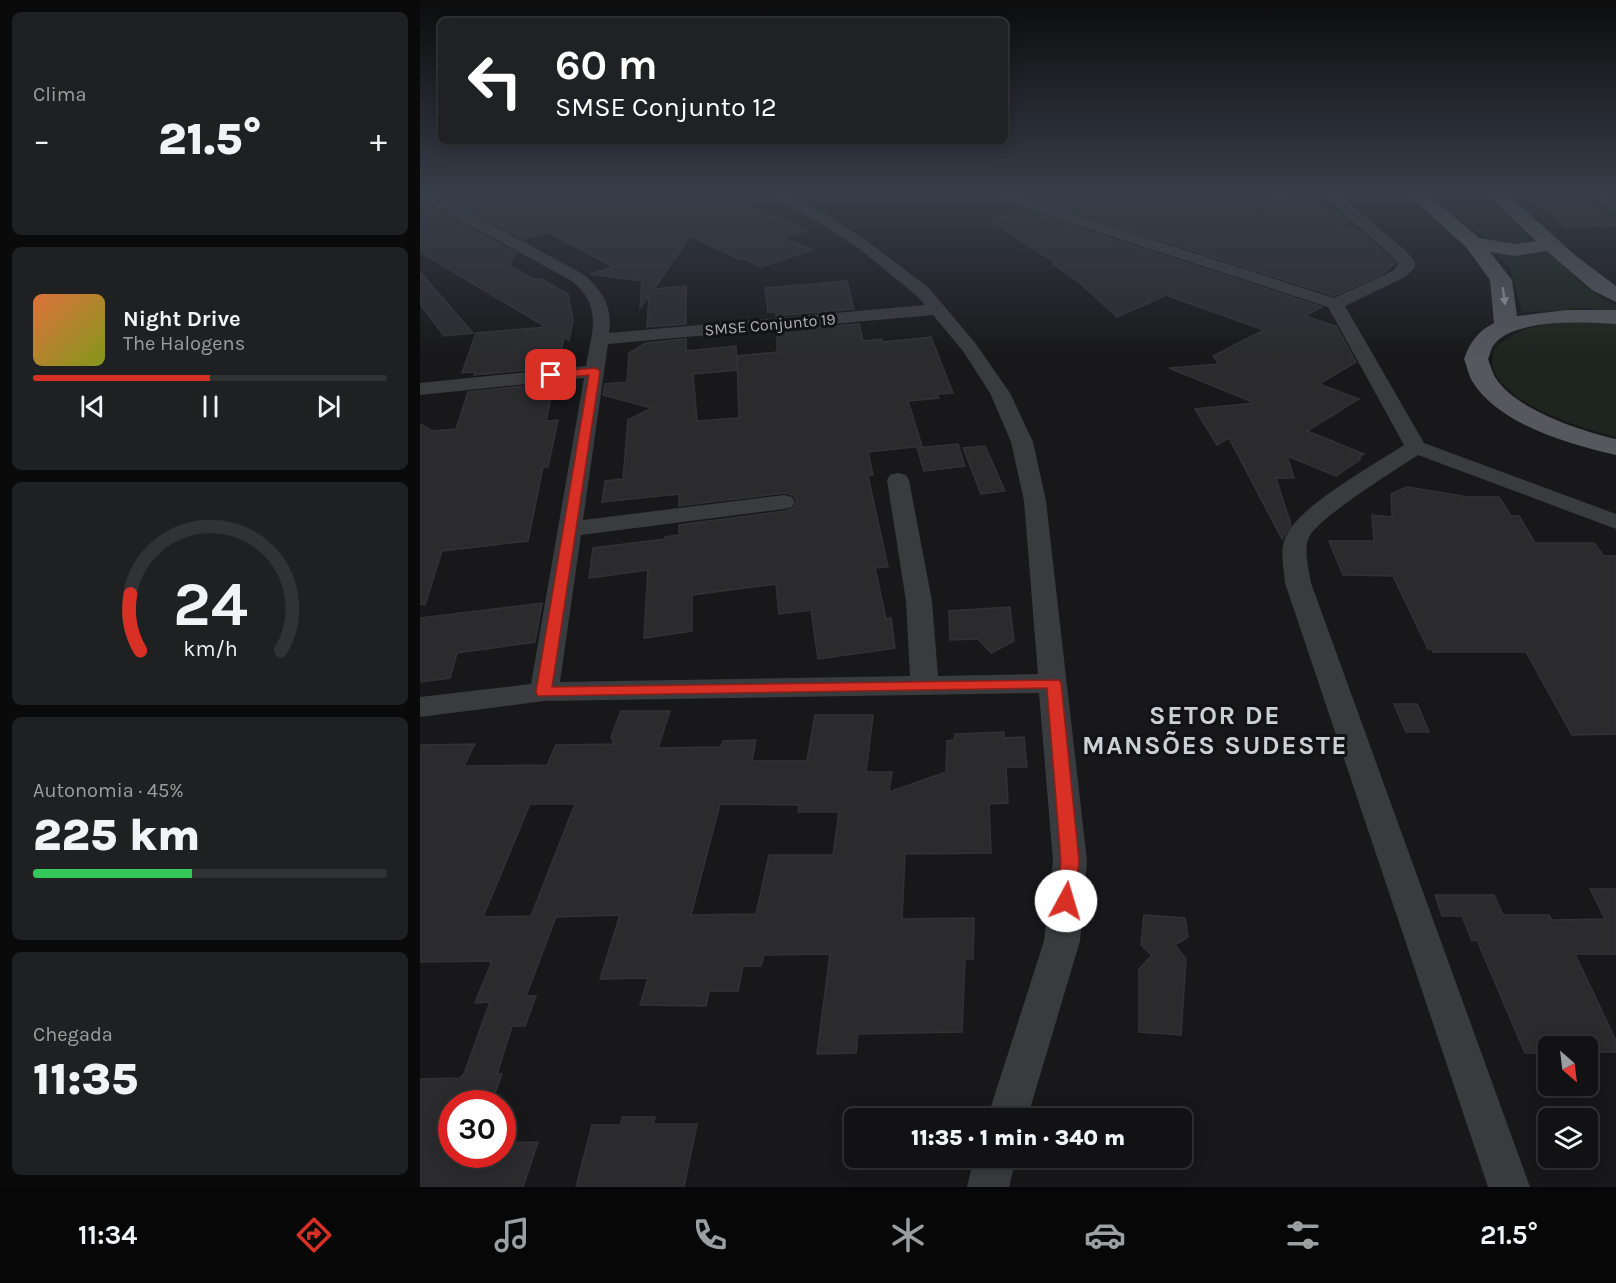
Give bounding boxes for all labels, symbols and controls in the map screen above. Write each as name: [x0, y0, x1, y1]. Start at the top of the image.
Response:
text: 60 m: [555, 40, 658, 90]
icon: left: [456, 42, 534, 120]
text: Clima: [33, 83, 87, 106]
text: SMSE Conjunto 12: [555, 91, 777, 123]
text: 21.5°: [158, 113, 262, 165]
text: −: [33, 121, 50, 159]
text: +: [370, 121, 387, 159]
one-way arrow: [1499, 287, 1508, 306]
text: Night Drive: [123, 306, 241, 332]
street label: SMSE Conjunto 19: [704, 309, 836, 340]
text: The Halogens: [123, 332, 245, 355]
pin: [525, 349, 576, 400]
icon: arrive: [534, 358, 567, 391]
icon: previous: [76, 390, 109, 423]
icon: pause: [194, 390, 227, 423]
icon: next: [312, 390, 345, 423]
text: 24: [173, 568, 247, 641]
text: km/h: [183, 636, 237, 661]
district label: SETOR DE MANSÕES SUDESTE: [1082, 700, 1348, 761]
text: Autonomia · 45%: [33, 779, 184, 802]
text: 225 km: [33, 809, 200, 861]
position arrow: [1034, 869, 1098, 933]
text: Chegada: [33, 1023, 113, 1046]
north arrow: [1538, 1036, 1598, 1096]
map controls: [1538, 1036, 1598, 1168]
text: 11:35: [33, 1053, 138, 1105]
speed limit sign: 30: [438, 1090, 516, 1168]
button: layers: [1538, 1108, 1598, 1168]
text: 11:35 · 1 min · 340 m: [911, 1125, 1125, 1151]
icon: directions: [293, 1214, 335, 1256]
icon: music: [491, 1214, 533, 1256]
icon: phone: [689, 1214, 731, 1256]
icon: climate: [887, 1214, 929, 1256]
icon: car: [1084, 1214, 1126, 1256]
icon: filters: [1282, 1214, 1324, 1256]
text: 11:34: [78, 1219, 137, 1251]
text: 21.5°: [1480, 1219, 1538, 1251]

